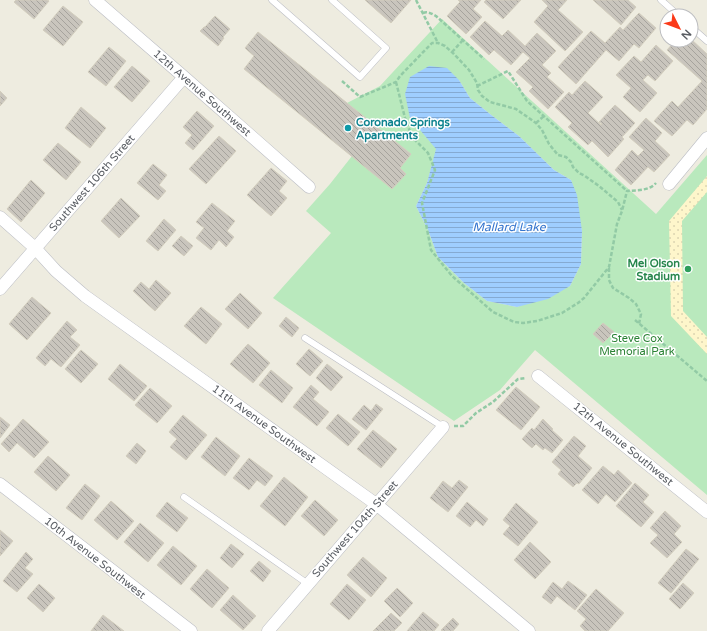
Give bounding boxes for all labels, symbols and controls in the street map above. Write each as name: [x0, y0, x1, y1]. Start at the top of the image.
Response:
north arrow: [659, 8, 699, 48]
text: N: [678, 27, 694, 42]
street label: 12th Avenue Southwest: [151, 47, 253, 139]
place label: Coronado Springs Apartments: [356, 116, 450, 143]
marker: Coronado Springs Apartments: [343, 123, 353, 133]
street label: Southwest 106th Street: [46, 132, 138, 234]
water label: Mallard Lake: [472, 220, 547, 234]
place label: Mel Olson Stadium: [627, 257, 680, 283]
marker: Mel Olson Stadium: [683, 264, 693, 274]
park label: Steve Cox Memorial Park: [599, 332, 675, 358]
street label: 11th Avenue Southwest: [210, 382, 318, 466]
street label: 12th Avenue Southwest: [570, 400, 676, 488]
street label: Southwest 104th Street: [309, 478, 401, 580]
street label: 10th Avenue Southwest: [42, 514, 148, 602]

